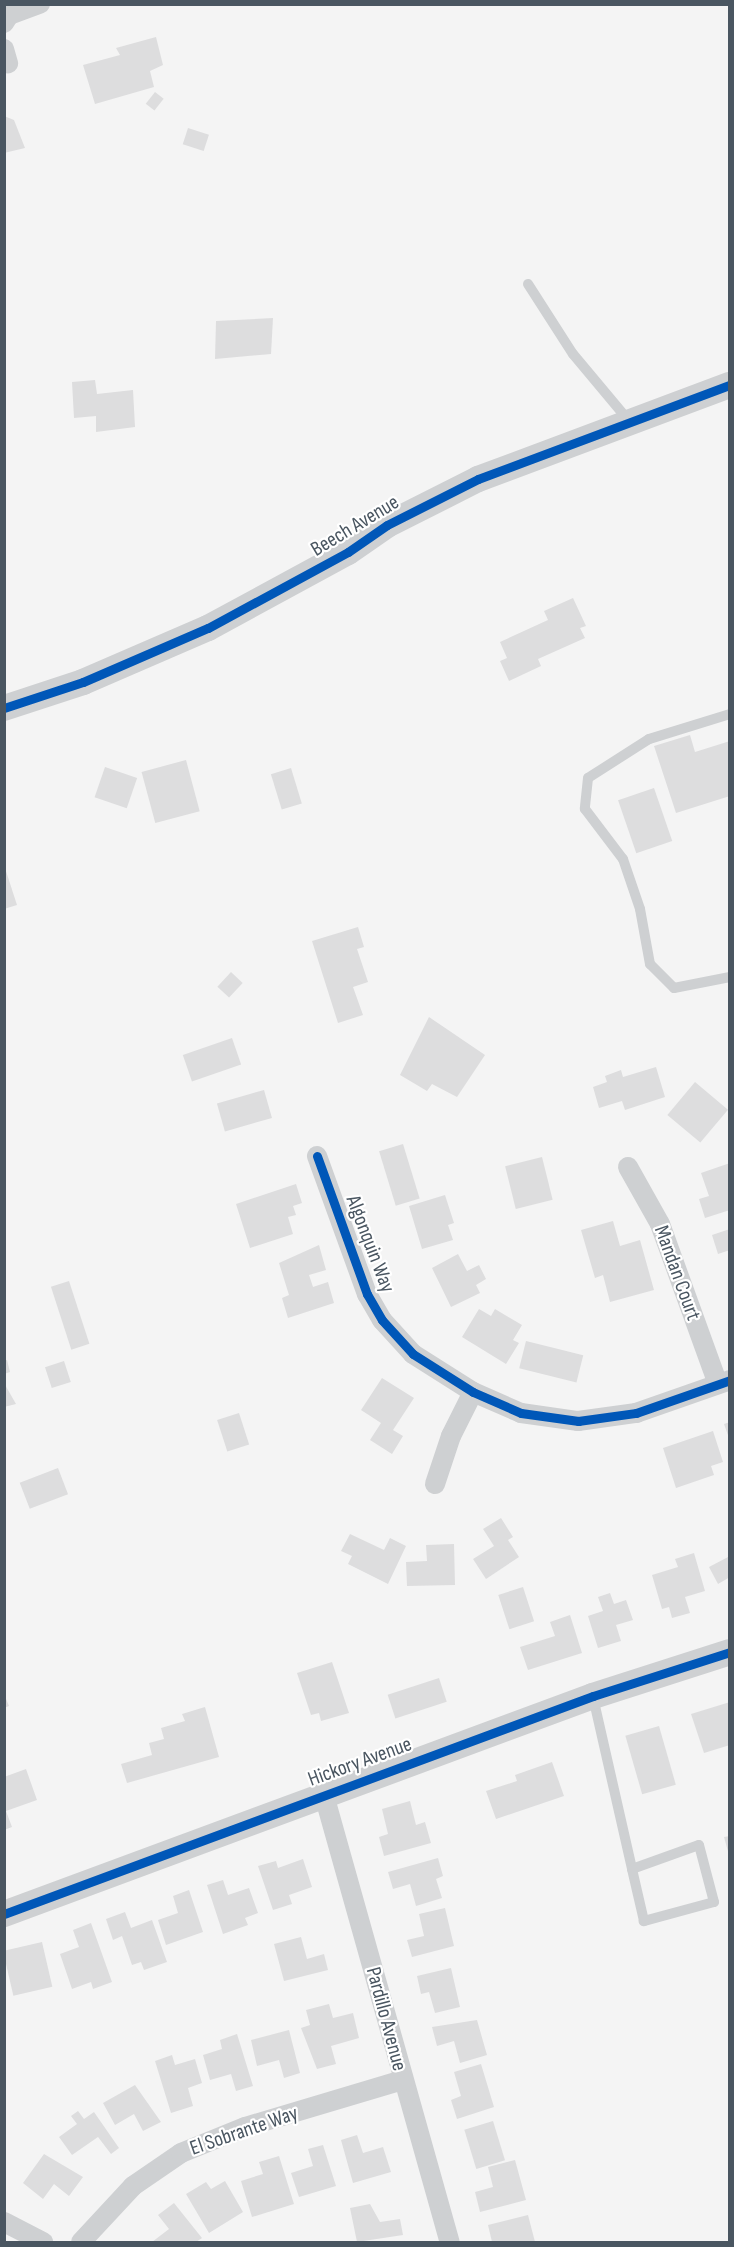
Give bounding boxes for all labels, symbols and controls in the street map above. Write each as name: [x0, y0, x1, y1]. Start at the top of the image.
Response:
street label: Beech Avenue: [306, 490, 404, 562]
street label: Algonquin Way: [340, 1192, 400, 1296]
street label: Mandan Court: [648, 1222, 706, 1324]
street label: Hickory Avenue: [305, 1732, 415, 1792]
street label: Pardillo Avenue: [360, 1964, 412, 2074]
street label: El Sobrante Way: [187, 2101, 301, 2161]

